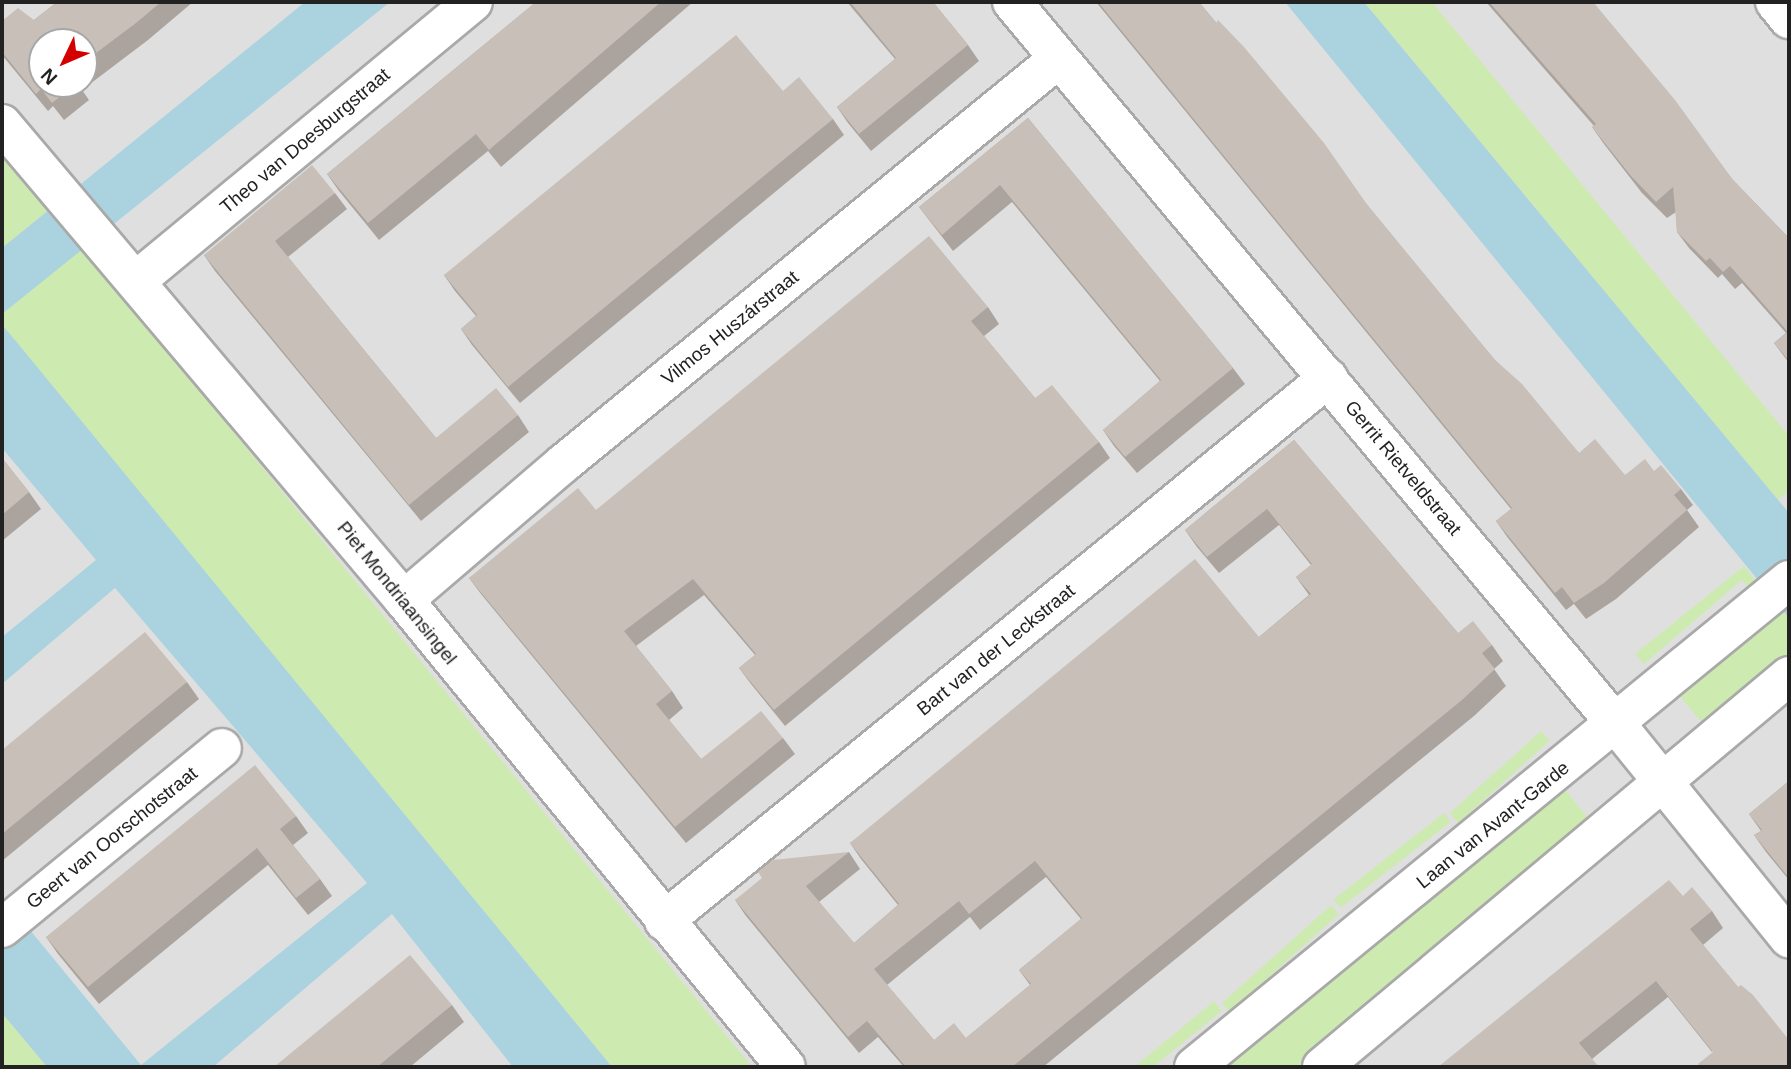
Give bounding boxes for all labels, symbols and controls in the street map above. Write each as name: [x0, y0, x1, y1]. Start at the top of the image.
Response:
north arrow: [28, 28, 98, 98]
street label: Theo van Doesburgstraat: [216, 63, 394, 219]
text: N: [37, 64, 61, 89]
street label: Vilmos Huszárstraat: [657, 266, 803, 390]
street label: Gerrit Rietveldstraat: [1340, 396, 1466, 540]
street label: Piet Mondriaansingel: [332, 517, 462, 669]
street label: Bart van der Leckstraat: [912, 579, 1080, 721]
street label: Laan van Avant-Garde: [1412, 756, 1574, 894]
street label: Geert van Oorschotstraat: [22, 762, 202, 914]

